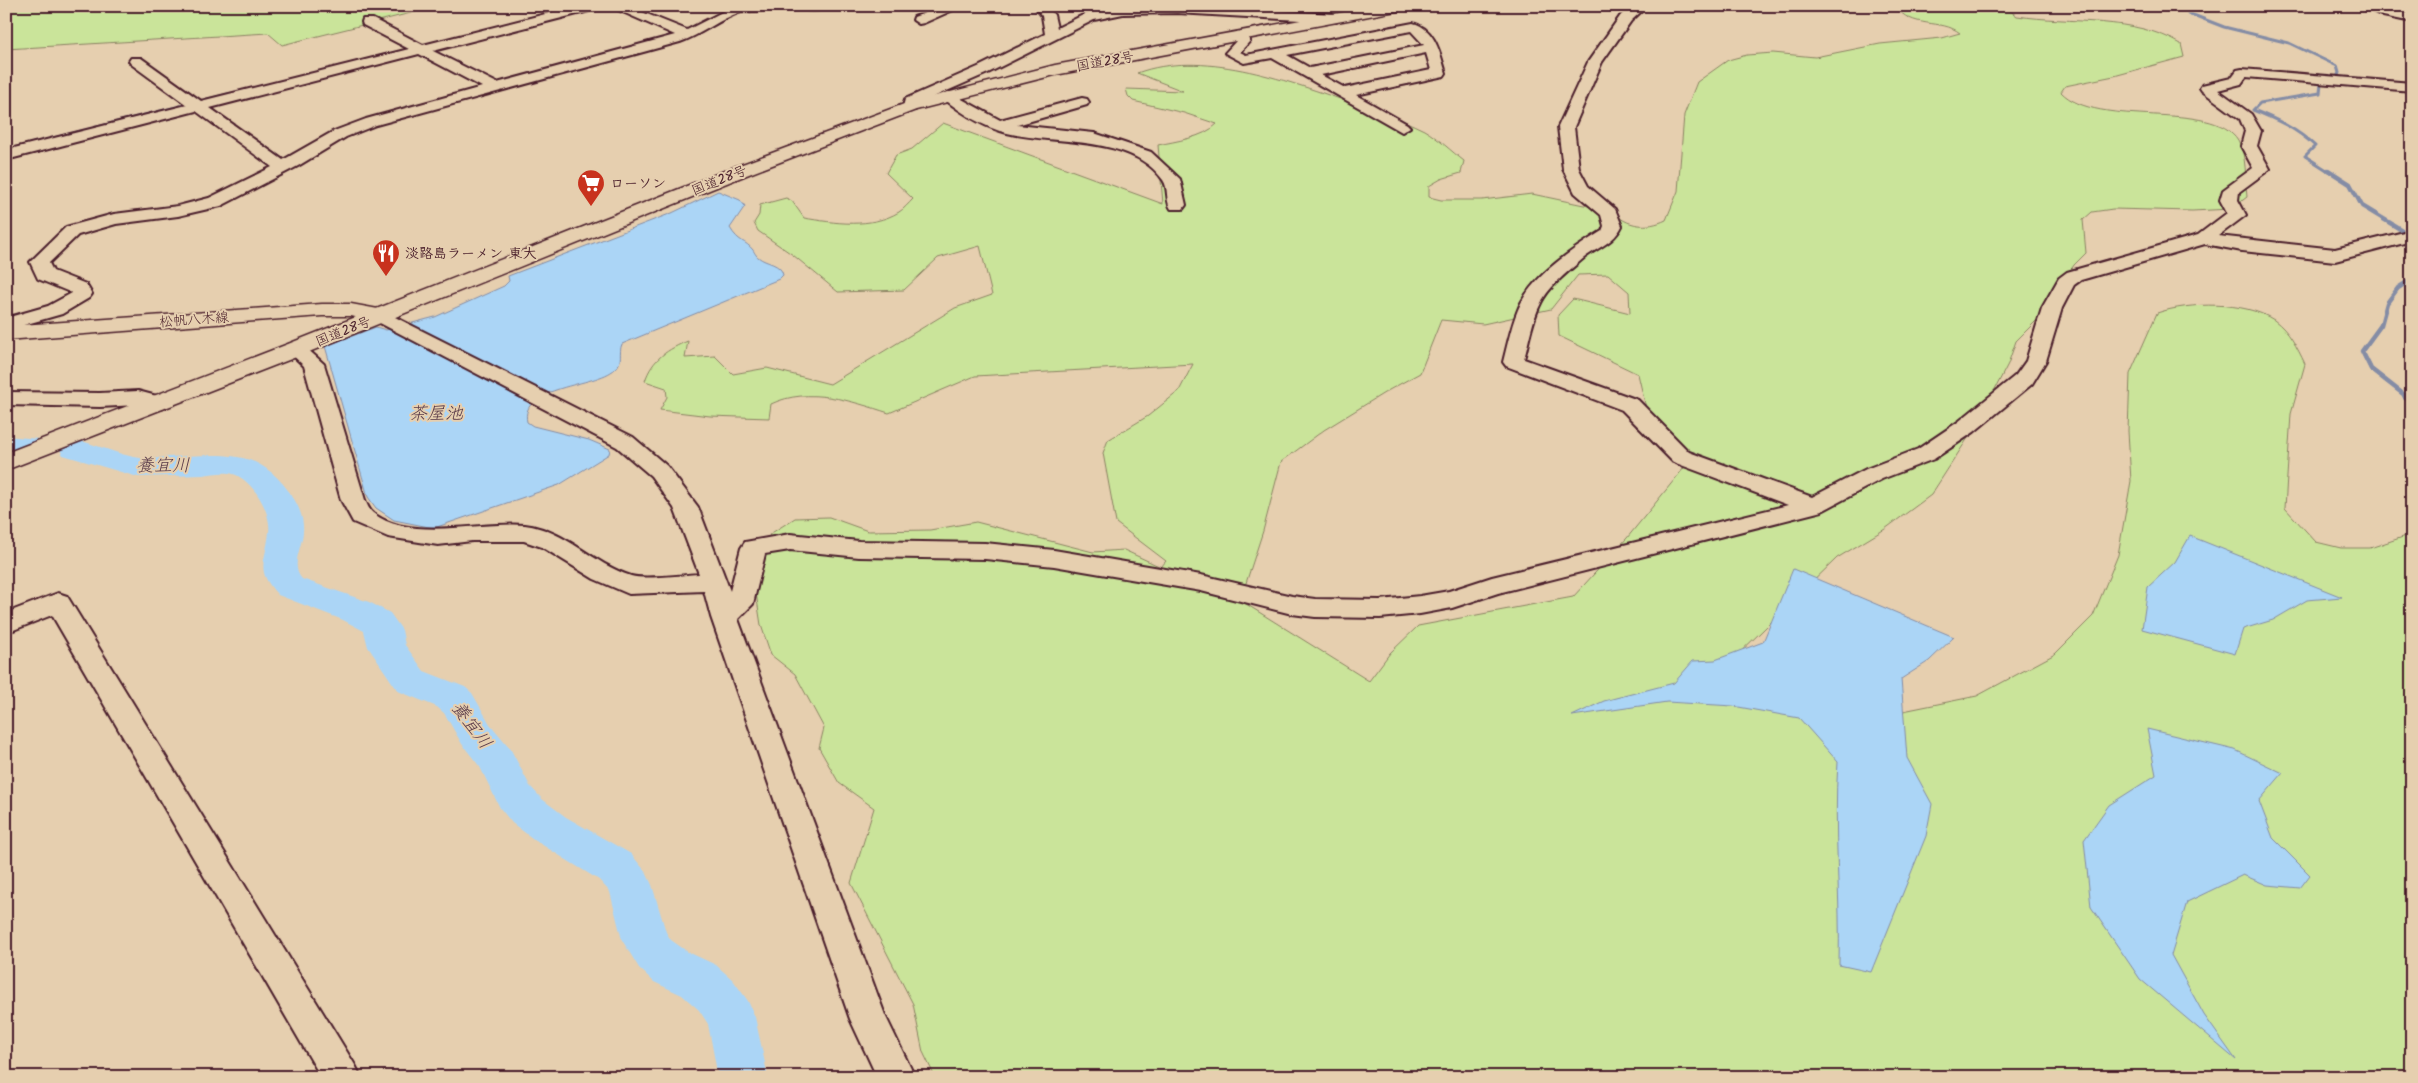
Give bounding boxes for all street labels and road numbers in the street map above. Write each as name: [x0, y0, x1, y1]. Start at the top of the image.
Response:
street label: 国道28号: [1074, 46, 1136, 78]
street label: 国道28号: [688, 160, 751, 202]
street label: 松帆八木線: [158, 307, 230, 333]
street label: 国道28号: [312, 311, 375, 353]

